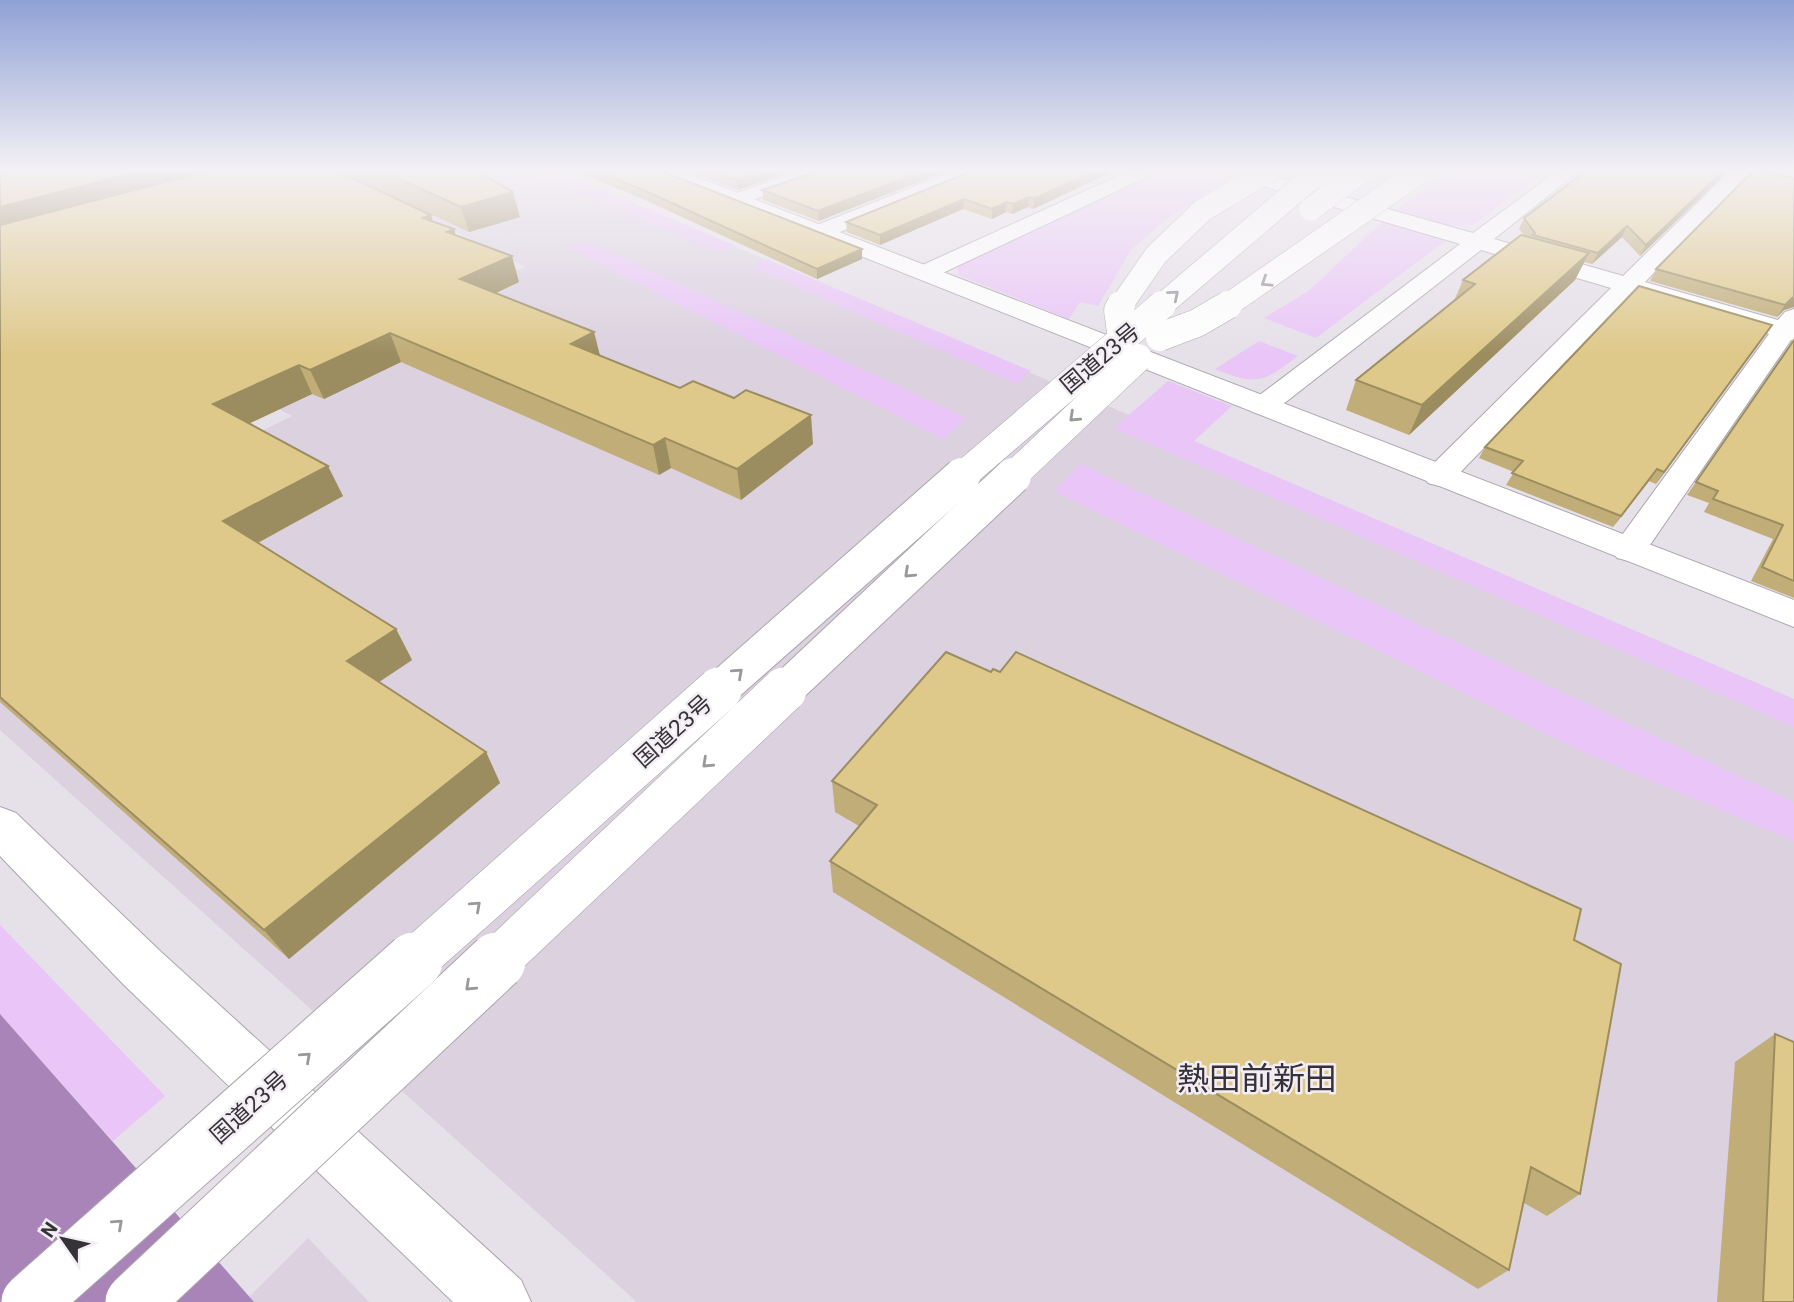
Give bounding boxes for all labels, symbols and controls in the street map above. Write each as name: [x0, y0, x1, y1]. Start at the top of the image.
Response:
one-way arrow: [1261, 274, 1274, 286]
one-way arrow: [1166, 291, 1179, 303]
street label: 国道23号: [1055, 318, 1145, 399]
one-way arrow: [1069, 409, 1082, 422]
one-way arrow: [904, 565, 917, 578]
one-way arrow: [730, 669, 743, 681]
street label: 国道23号: [629, 690, 718, 773]
one-way arrow: [702, 754, 715, 767]
one-way arrow: [468, 901, 481, 914]
one-way arrow: [465, 977, 478, 990]
one-way arrow: [298, 1053, 311, 1065]
district label: 熱田前新田: [1177, 1060, 1337, 1098]
street label: 国道23号: [205, 1066, 294, 1149]
north arrow: [28, 1204, 98, 1274]
text: N: [36, 1218, 63, 1242]
one-way arrow: [110, 1220, 123, 1232]

